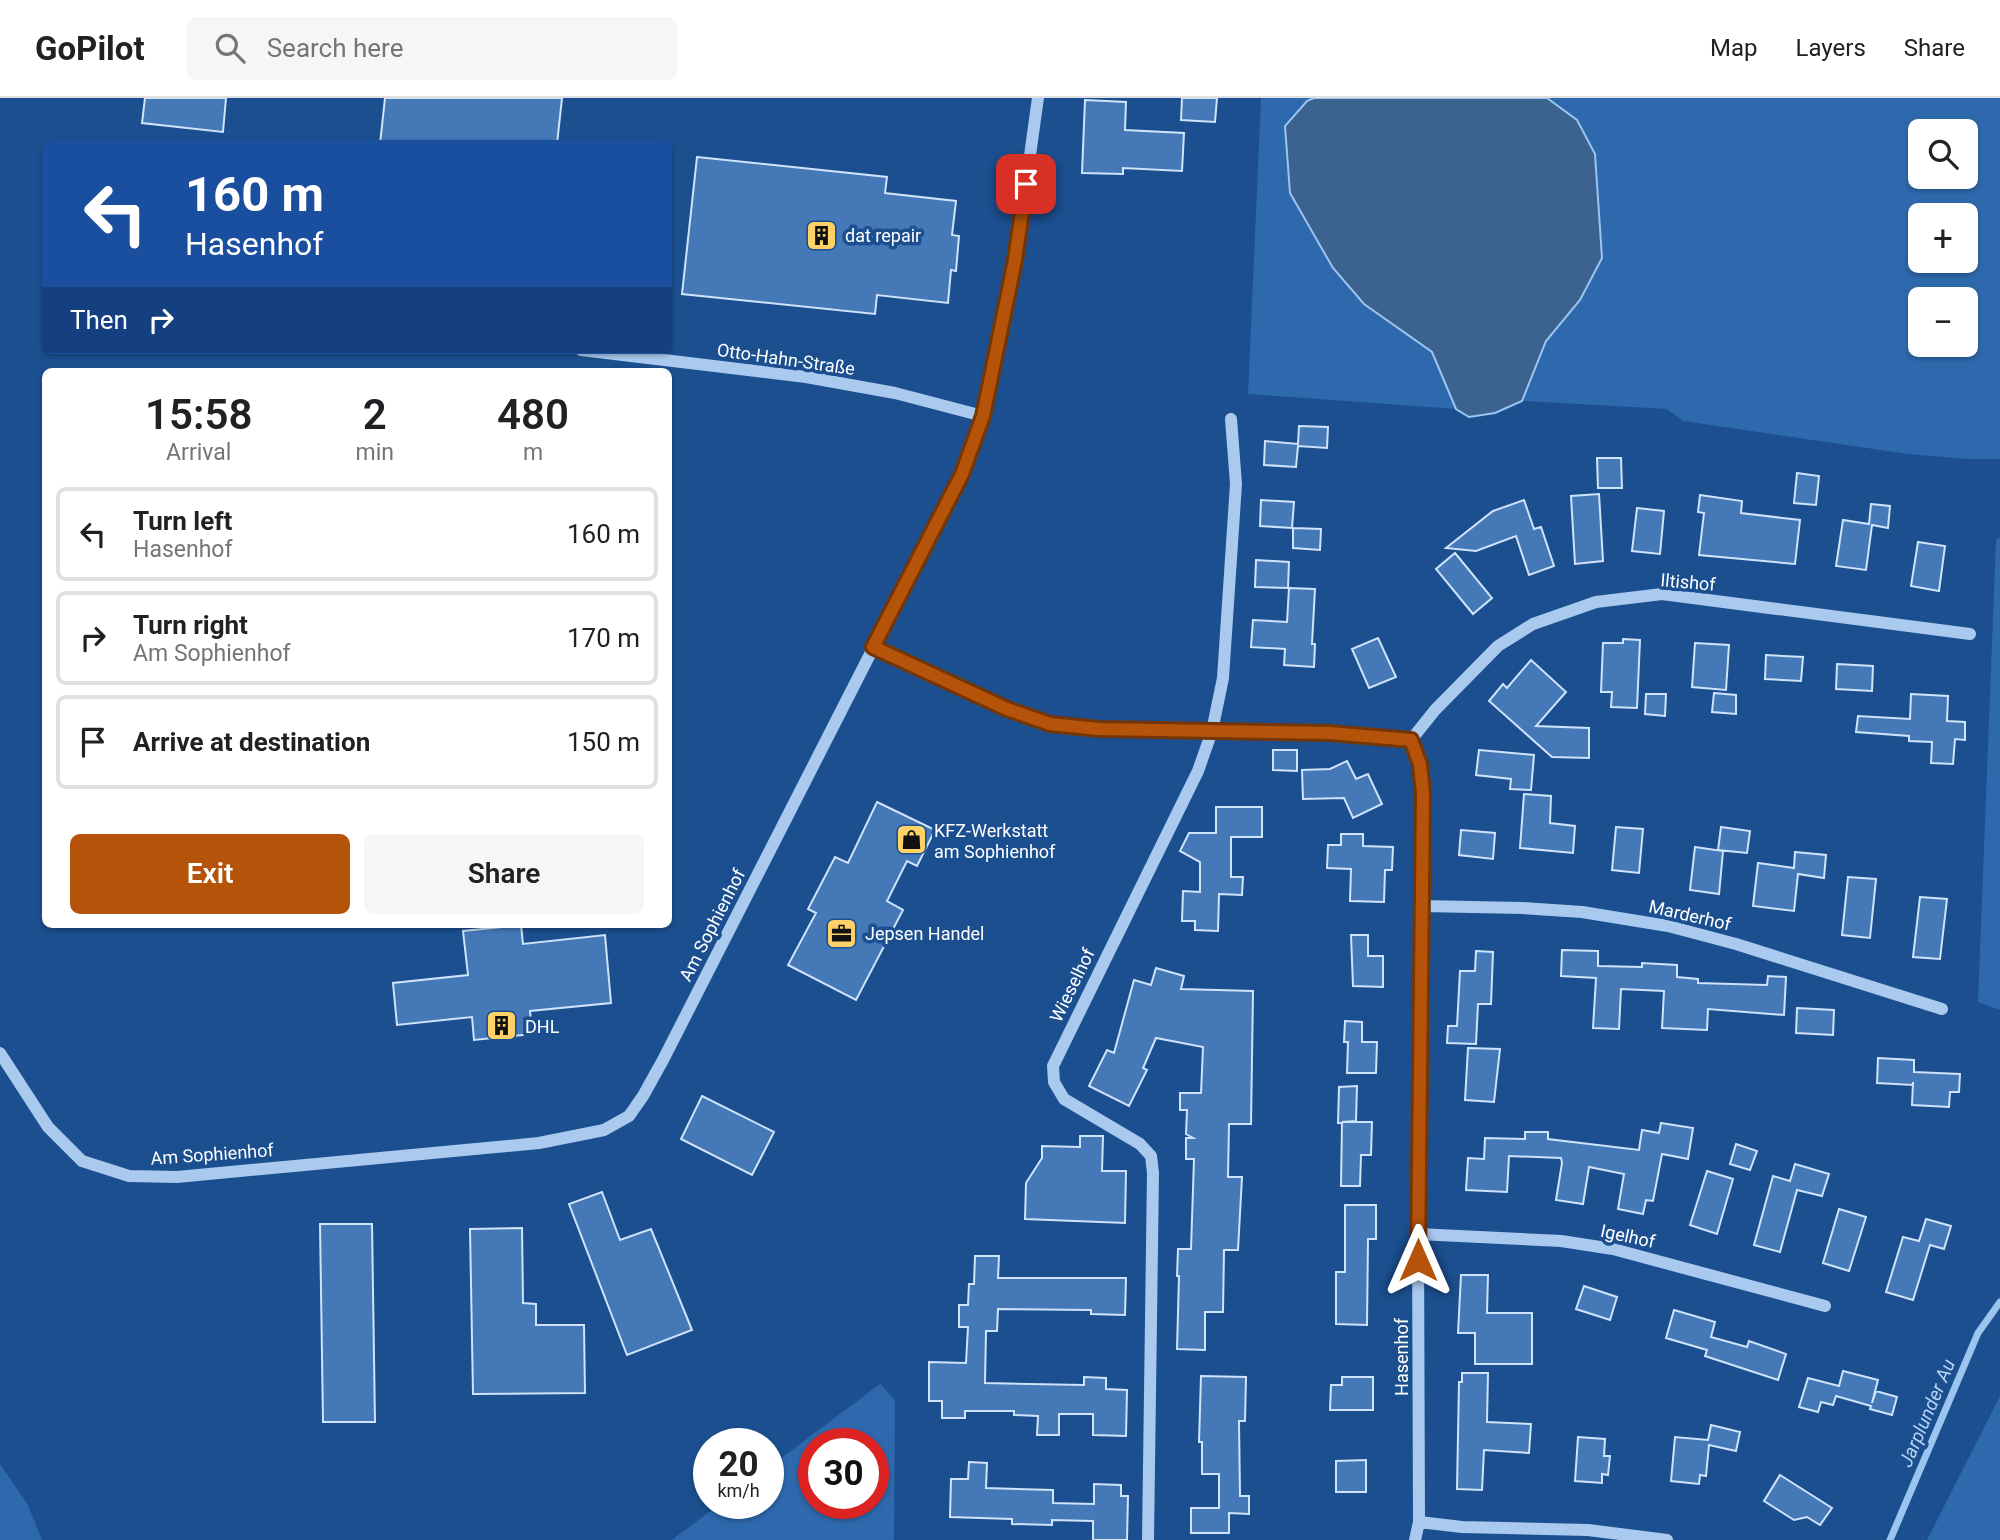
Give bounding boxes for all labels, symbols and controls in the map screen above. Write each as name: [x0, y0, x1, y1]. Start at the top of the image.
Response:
search box: [187, 17, 677, 80]
text: GoPilot: [35, 29, 145, 68]
icon: search: [211, 29, 249, 67]
text: Search here: [267, 33, 403, 63]
text: Map: [1710, 34, 1758, 62]
text: Layers: [1796, 34, 1866, 62]
text: Share: [1904, 34, 1965, 62]
map controls: [1908, 119, 1978, 357]
button: search: [1908, 119, 1978, 189]
pin: [996, 154, 1056, 214]
icon: arrive: [1007, 165, 1045, 203]
text: 160 m: [185, 166, 324, 223]
icon: left: [70, 168, 161, 259]
button: +: [1908, 203, 1978, 273]
building icon: dat repair: [805, 218, 839, 252]
text: Hasenhof: [185, 225, 323, 263]
place label: dat repair: [845, 225, 921, 246]
button: −: [1908, 287, 1978, 357]
icon: right: [142, 301, 180, 339]
text: Then: [70, 305, 128, 335]
street label: Otto-Hahn-Straße: [716, 339, 856, 379]
text: 15:58: [145, 390, 252, 439]
text: 2: [363, 390, 387, 439]
text: 480: [497, 390, 569, 439]
text: Arrival: [166, 439, 231, 466]
text: min: [355, 439, 394, 466]
text: m: [523, 439, 543, 466]
text: Turn left: [133, 506, 232, 536]
icon: left: [74, 515, 112, 553]
text: 160 m: [567, 519, 640, 549]
text: Hasenhof: [133, 536, 232, 563]
street label: Iltishof: [1660, 569, 1717, 595]
text: Turn right: [133, 610, 248, 640]
icon: right: [74, 619, 112, 657]
text: 170 m: [567, 623, 640, 653]
text: Am Sophienhof: [133, 640, 291, 667]
icon: arrive: [74, 723, 112, 761]
text: Arrive at destination: [133, 727, 370, 757]
text: 150 m: [567, 727, 640, 757]
place label: KFZ-Werkstatt am Sophienhof: [934, 820, 1056, 862]
shop icon: KFZ-Werkstatt am Sophienhof: [894, 823, 928, 857]
button: Exit: [70, 834, 350, 914]
button: Share: [364, 834, 644, 914]
street label: Am Sophienhof: [675, 865, 750, 985]
street label: Marderhof: [1647, 895, 1734, 935]
office icon: Jepsen Handel: [825, 916, 859, 950]
place label: Jepsen Handel: [865, 923, 984, 944]
street label: Wieselhof: [1045, 944, 1099, 1025]
building icon: DHL: [485, 1009, 519, 1043]
place label: DHL: [525, 1016, 560, 1037]
street label: Am Sophienhof: [150, 1139, 275, 1169]
street label: Igelhof: [1599, 1220, 1658, 1252]
position arrow: [1381, 1223, 1455, 1297]
street label: Hasenhof: [1391, 1317, 1412, 1396]
water label: Jarplunder Au: [1894, 1356, 1960, 1470]
speed limit sign: 30: [798, 1428, 889, 1519]
text: 20: [718, 1444, 759, 1485]
text: km/h: [717, 1480, 760, 1501]

